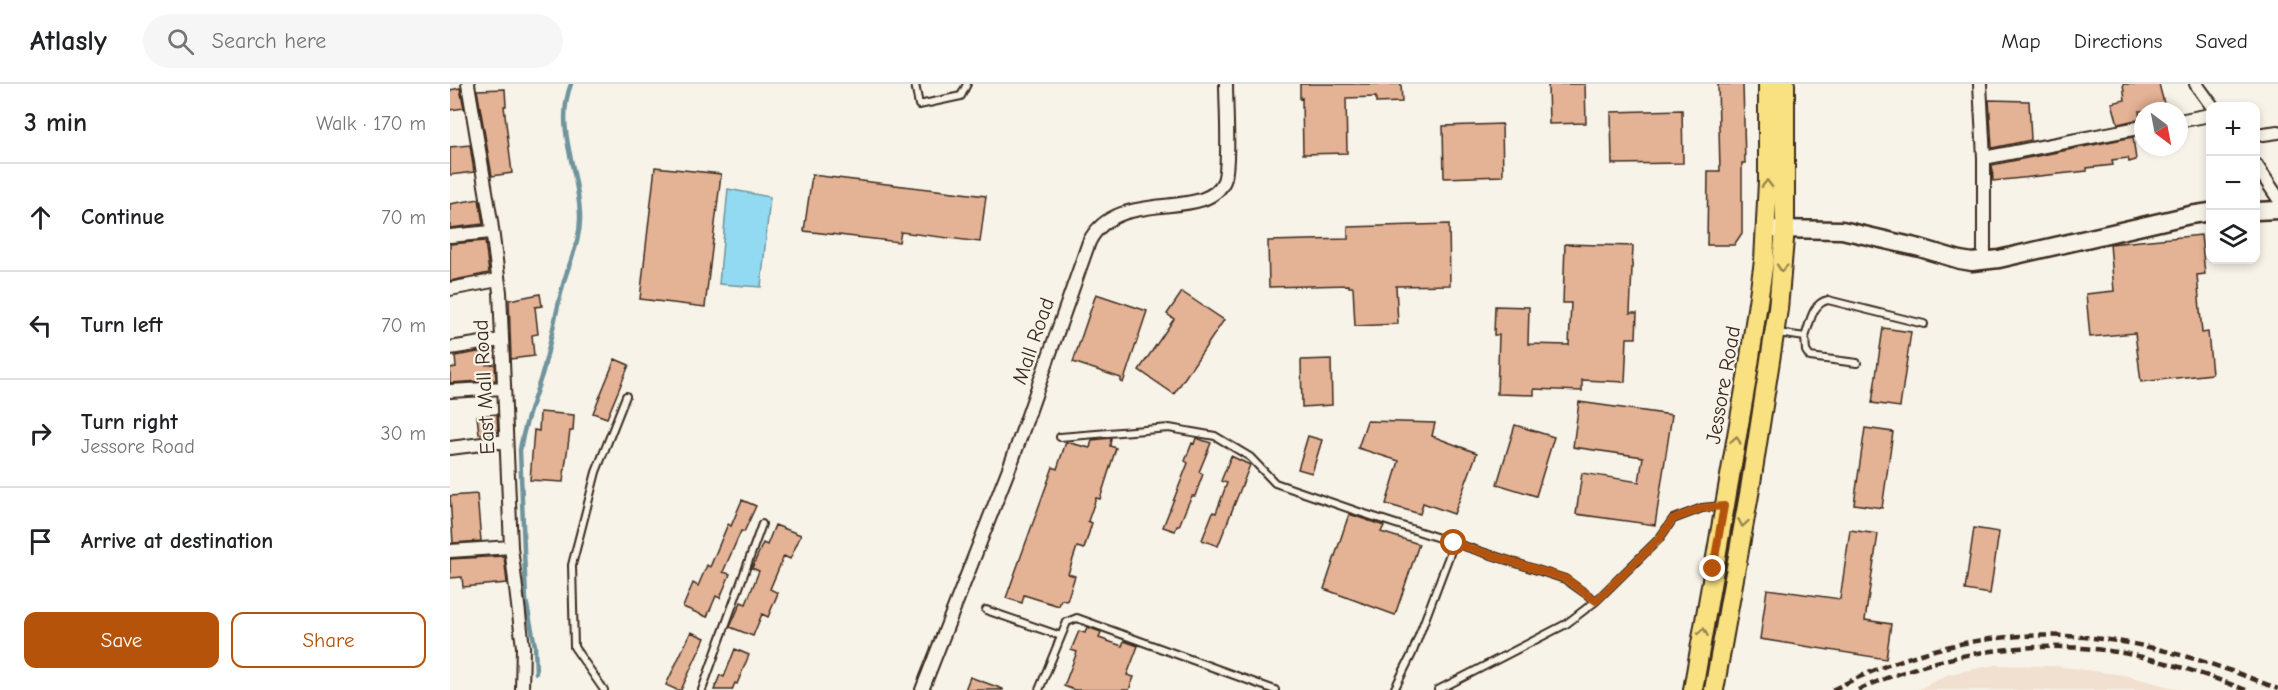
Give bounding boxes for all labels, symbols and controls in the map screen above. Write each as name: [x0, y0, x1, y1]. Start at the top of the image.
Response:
search box: [143, 14, 563, 68]
text: Atlasly: [30, 25, 107, 57]
icon: search: [164, 25, 197, 58]
text: Search here: [212, 28, 326, 54]
text: Map: [2001, 29, 2041, 53]
text: Directions: [2074, 29, 2163, 53]
text: Saved: [2196, 29, 2248, 53]
north arrow: [2134, 102, 2188, 156]
map controls: [2206, 102, 2260, 264]
button: +: [2206, 102, 2260, 156]
text: 3 min: [24, 108, 87, 138]
text: Walk · 170 m: [316, 112, 426, 135]
button: −: [2206, 156, 2260, 210]
one-way arrow: [1761, 180, 1774, 189]
icon: ahead: [24, 201, 57, 234]
text: Continue: [81, 204, 164, 230]
text: 70 m: [381, 206, 426, 229]
button: layers: [2206, 210, 2260, 264]
one-way arrow: [1776, 264, 1789, 273]
street label: Mall Road: [1007, 295, 1059, 387]
icon: left: [24, 309, 57, 342]
text: Turn left: [81, 312, 163, 338]
text: 70 m: [381, 314, 426, 337]
street label: East Mall Road: [468, 319, 500, 455]
street label: Jessore Road: [1701, 324, 1745, 446]
text: Turn right: [81, 409, 178, 435]
icon: right: [24, 417, 57, 450]
text: 30 m: [380, 422, 426, 445]
text: Jessore Road: [81, 435, 195, 458]
one-way arrow: [1729, 435, 1742, 445]
one-way arrow: [1738, 519, 1750, 528]
icon: arrive: [24, 525, 57, 558]
text: Arrive at destination: [81, 528, 273, 554]
route start: [1440, 529, 1466, 555]
route end: [1699, 555, 1725, 581]
button: Save: [24, 612, 219, 668]
button: Share: [231, 612, 426, 668]
one-way arrow: [1696, 628, 1708, 637]

